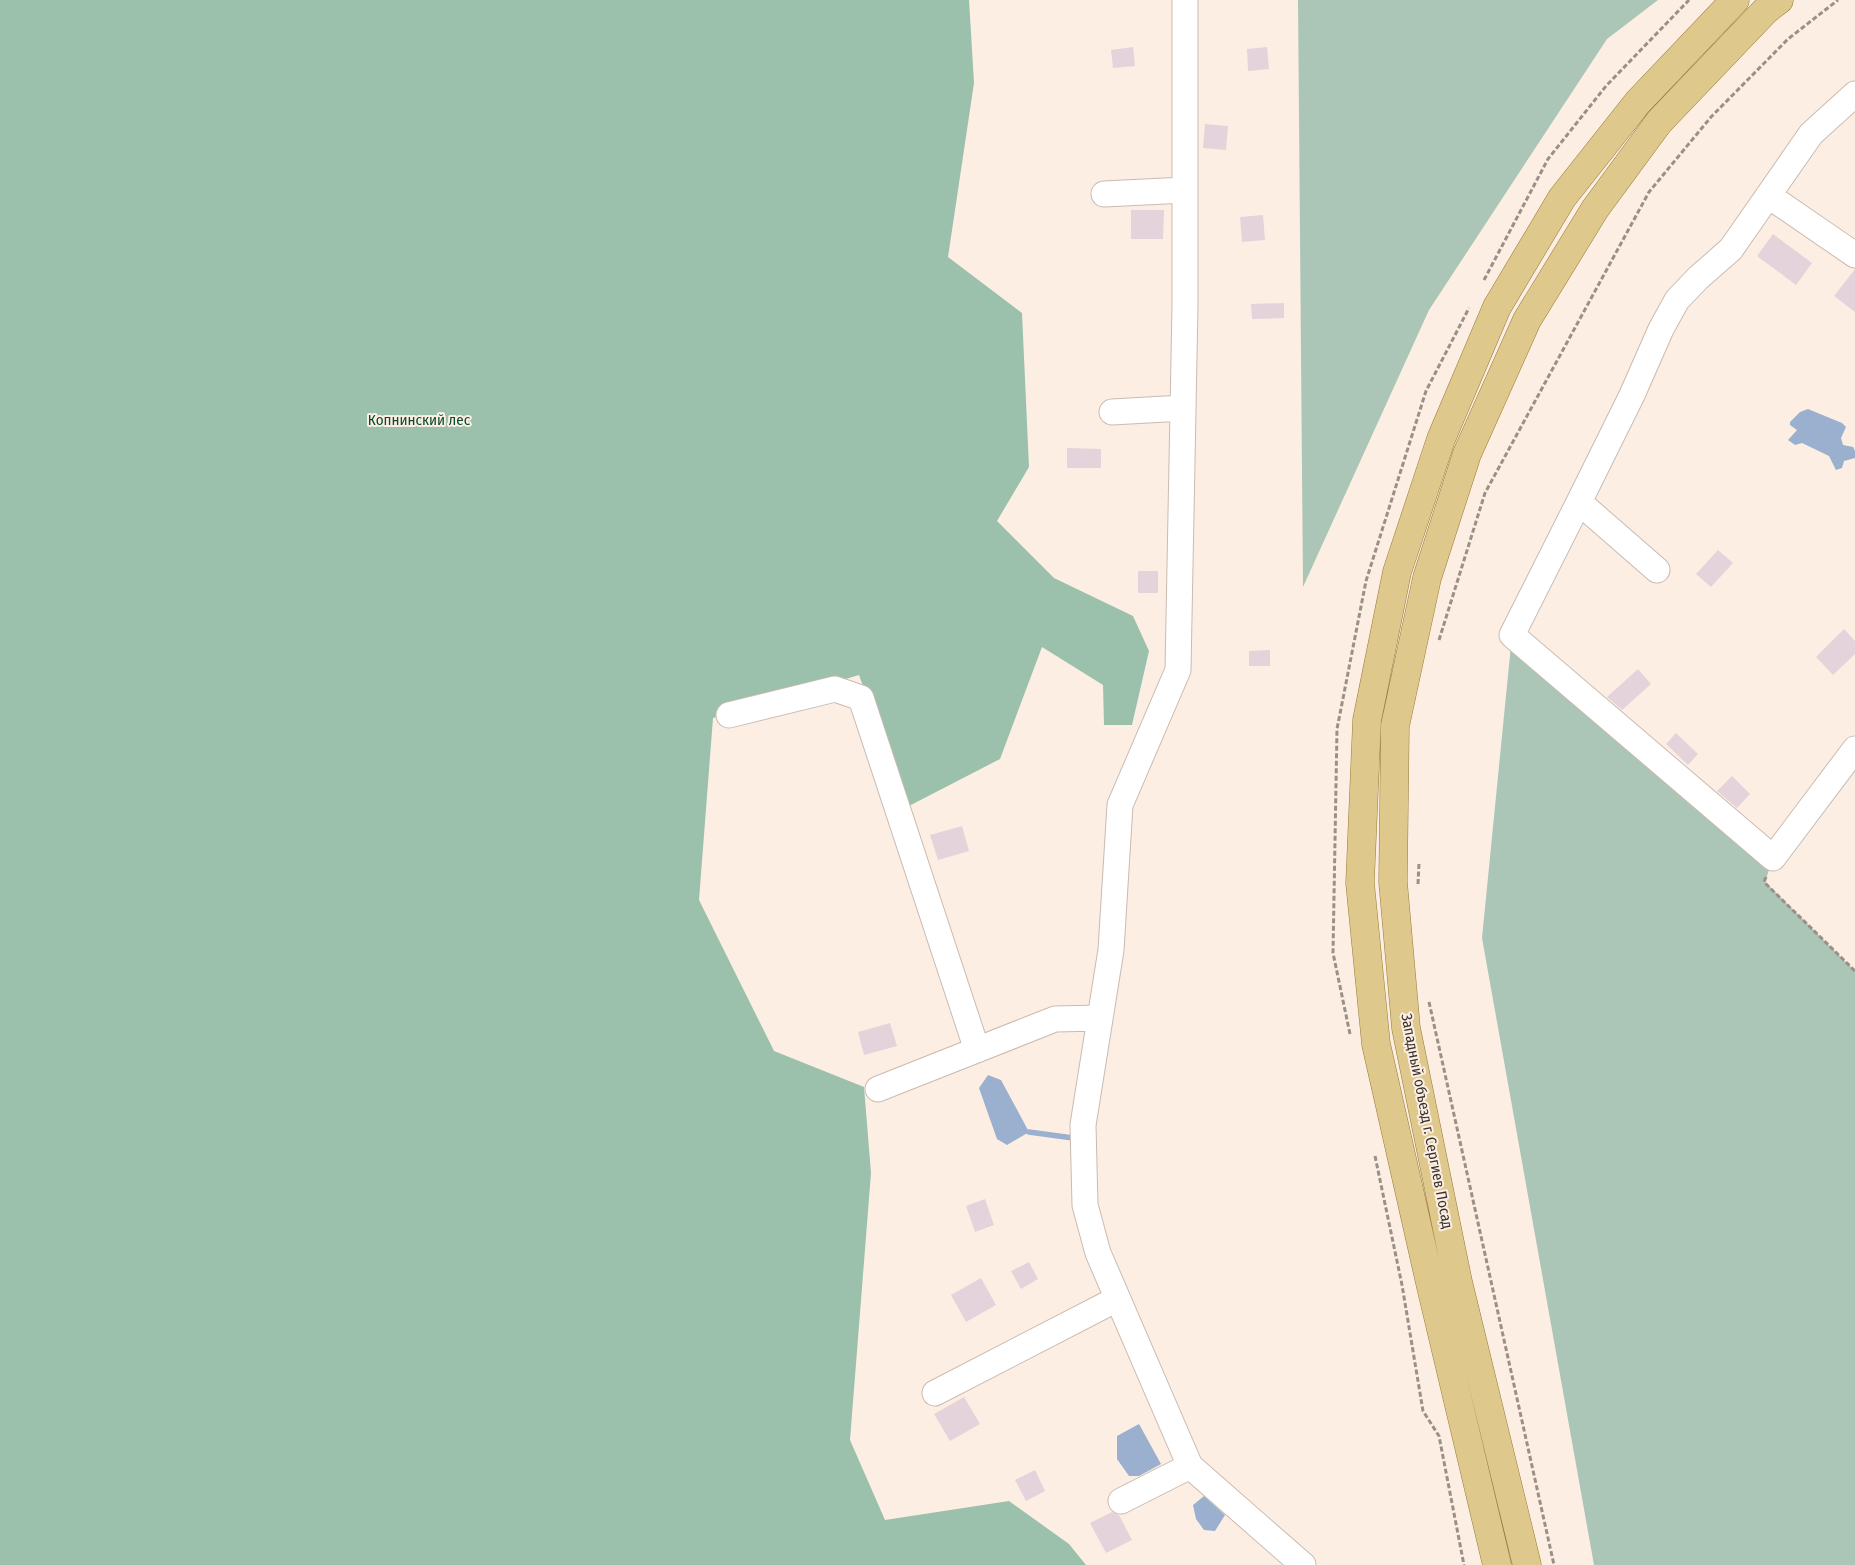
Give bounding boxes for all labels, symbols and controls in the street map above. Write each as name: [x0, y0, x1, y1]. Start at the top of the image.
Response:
park label: Копнинский лес: [368, 411, 471, 429]
street label: Западный объезд г. Сергиев Посад: [1397, 1012, 1457, 1230]

